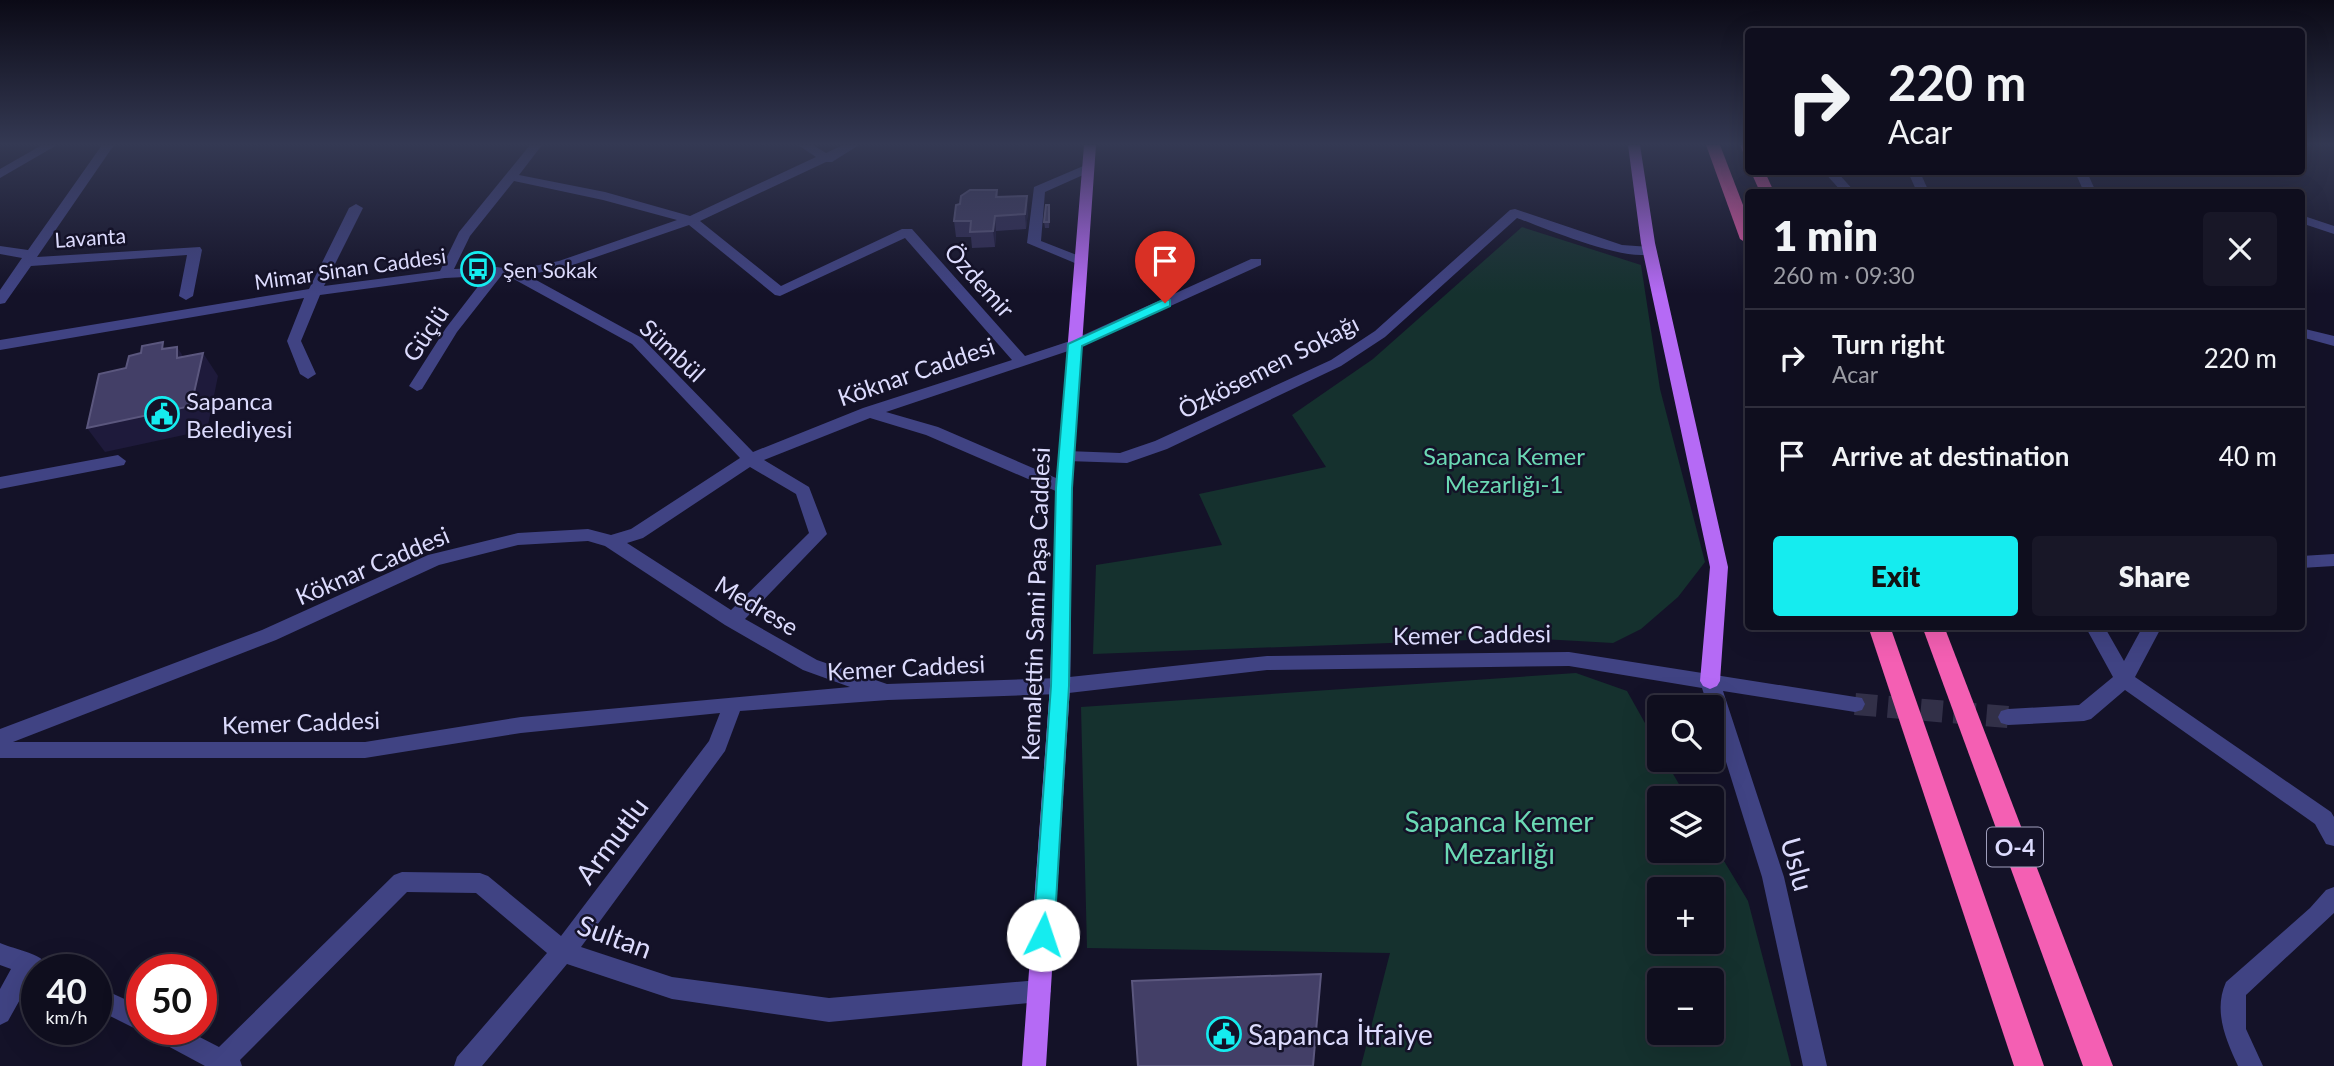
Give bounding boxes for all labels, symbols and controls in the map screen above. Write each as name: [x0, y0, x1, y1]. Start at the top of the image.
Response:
text: 220 m: [1888, 53, 2026, 111]
icon: right: [1773, 56, 1864, 147]
text: Acar: [1888, 112, 1952, 151]
text: 1 min: [1773, 210, 1878, 260]
button: close: [2203, 212, 2277, 286]
street label: Lavanta: [53, 222, 127, 252]
pin: [1135, 231, 1195, 303]
street label: Özdemir: [939, 237, 1021, 323]
street label: Mimar Sinan Caddesi: [252, 242, 448, 294]
icon: arrive: [1146, 242, 1184, 280]
bus stop icon: Şen Sokak: [459, 250, 497, 288]
place label: Şen Sokak: [503, 257, 598, 282]
text: 260 m · 09:30: [1773, 261, 1915, 289]
street label: Güçlü: [396, 300, 454, 366]
street label: Özkösemen Sokağı: [1173, 308, 1363, 424]
street label: Sümbül: [634, 313, 712, 387]
text: Turn right: [1832, 328, 1945, 360]
street label: Köknar Caddesi: [834, 331, 998, 411]
icon: right: [1773, 339, 1811, 377]
text: 220 m: [2204, 342, 2277, 374]
text: Acar: [1832, 360, 1878, 388]
place label: Sapanca Belediyesi: [186, 386, 292, 443]
public building icon: Sapanca Belediyesi: [143, 395, 181, 433]
icon: arrive: [1773, 437, 1811, 475]
text: Arrive at destination: [1832, 440, 2069, 472]
text: 40 m: [2219, 440, 2277, 472]
park label: Sapanca Kemer Mezarlığı-1: [1423, 441, 1585, 498]
street label: Kemalettin Sami Paşa Caddesi: [1015, 447, 1055, 761]
street label: Köknar Caddesi: [291, 520, 453, 610]
button: Exit: [1773, 536, 2018, 616]
button: Share: [2032, 536, 2277, 616]
street label: Medrese: [710, 569, 804, 641]
street label: Kemer Caddesi: [1393, 618, 1551, 650]
street label: Kemer Caddesi: [826, 648, 986, 686]
map controls: [1647, 695, 1724, 1045]
button: search: [1647, 695, 1724, 772]
street label: Kemer Caddesi: [221, 705, 381, 739]
button: layers: [1647, 786, 1724, 863]
street label: Armutlu: [567, 790, 655, 890]
park label: Sapanca Kemer Mezarlığı: [1405, 804, 1593, 870]
road number: O-4: [1987, 828, 2043, 866]
street label: Uslu: [1774, 833, 1822, 895]
button: +: [1647, 877, 1724, 954]
position arrow: [1006, 898, 1080, 972]
street label: Sultan: [573, 907, 657, 965]
speed limit sign: 50: [126, 954, 217, 1045]
button: −: [1647, 968, 1724, 1045]
text: 40: [46, 969, 87, 1011]
text: km/h: [45, 1006, 88, 1028]
public building icon: Sapanca İtfaiye: [1205, 1015, 1243, 1053]
place label: Sapanca İtfaiye: [1248, 1017, 1433, 1051]

